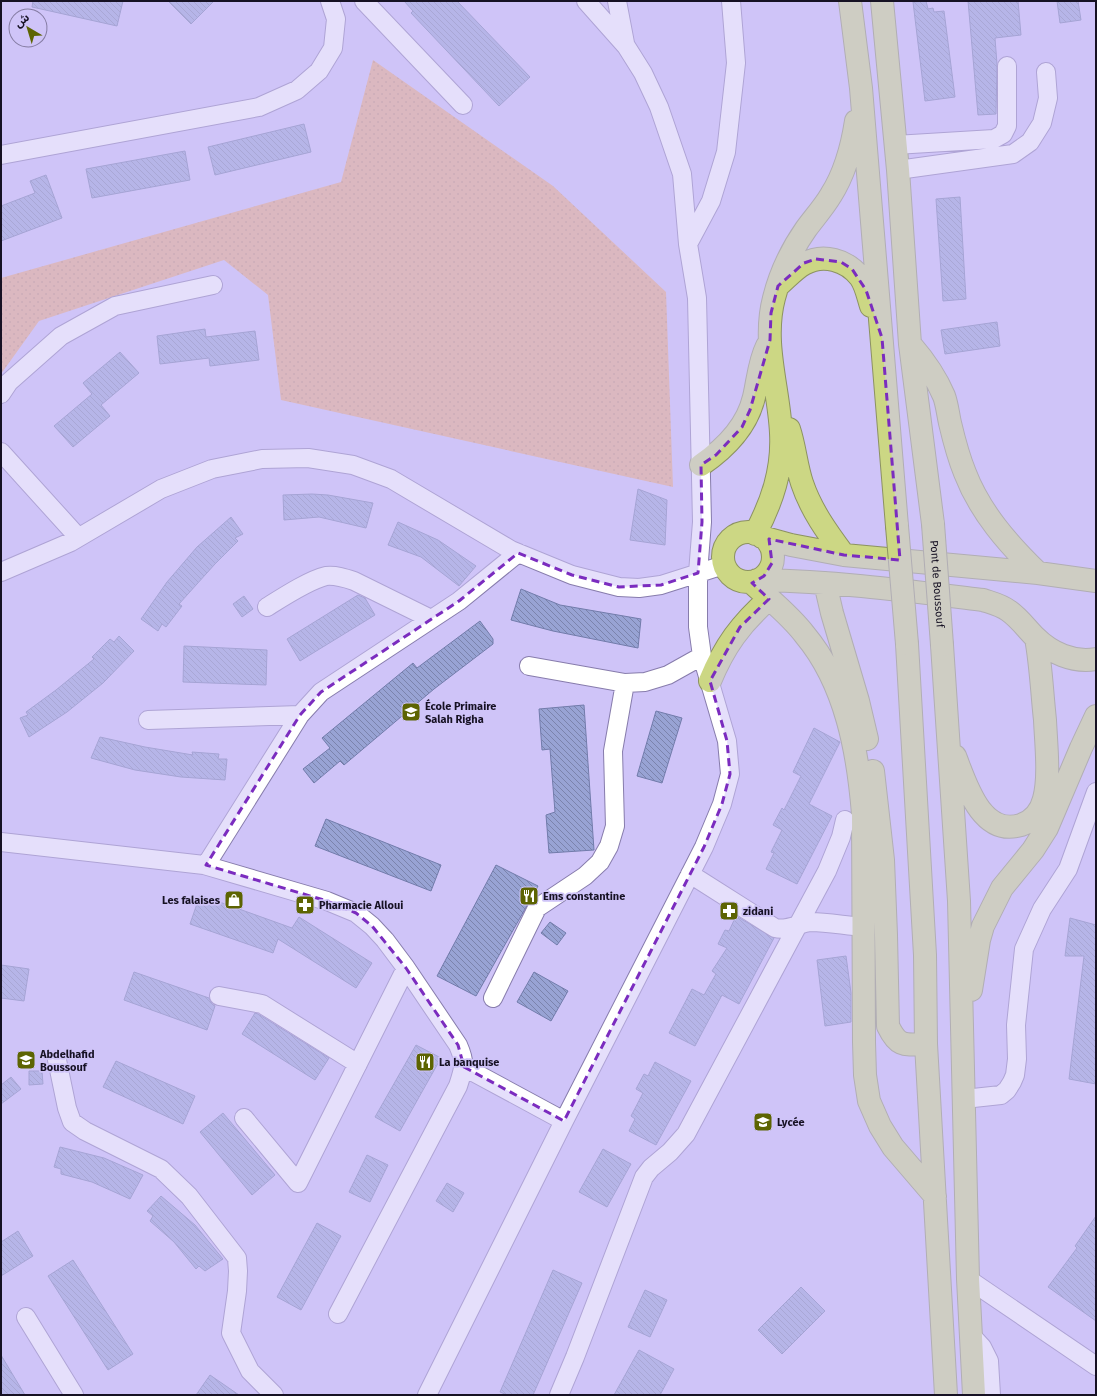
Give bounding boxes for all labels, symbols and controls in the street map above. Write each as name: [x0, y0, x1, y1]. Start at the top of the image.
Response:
north arrow: [8, 8, 48, 48]
text: ش: [12, 11, 32, 30]
street label: Pont de Boussouf: [928, 540, 947, 629]
place label: École Primaire Salah Righa: [425, 699, 496, 726]
school or university icon: École Primaire Salah Righa: [400, 701, 422, 723]
restaurant icon: Ems constantine: [518, 885, 540, 907]
shop icon: Les falaises: [223, 889, 245, 911]
place label: Ems constantine: [543, 890, 625, 903]
place label: Les falaises: [162, 894, 221, 907]
pharmacy icon: Pharmacie Alloui: [294, 894, 316, 916]
place label: Pharmacie Alloui: [319, 899, 403, 912]
pharmacy icon: zidani: [718, 900, 740, 922]
place label: zidani: [743, 905, 773, 918]
place label: Abdelhafid Boussouf: [39, 1048, 95, 1074]
school or university icon: Abdelhafid Boussouf: [15, 1049, 37, 1071]
restaurant icon: La banquise: [414, 1051, 436, 1073]
place label: La banquise: [439, 1056, 499, 1069]
school or university icon: Lycée: [752, 1111, 774, 1133]
place label: Lycée: [777, 1116, 805, 1129]

